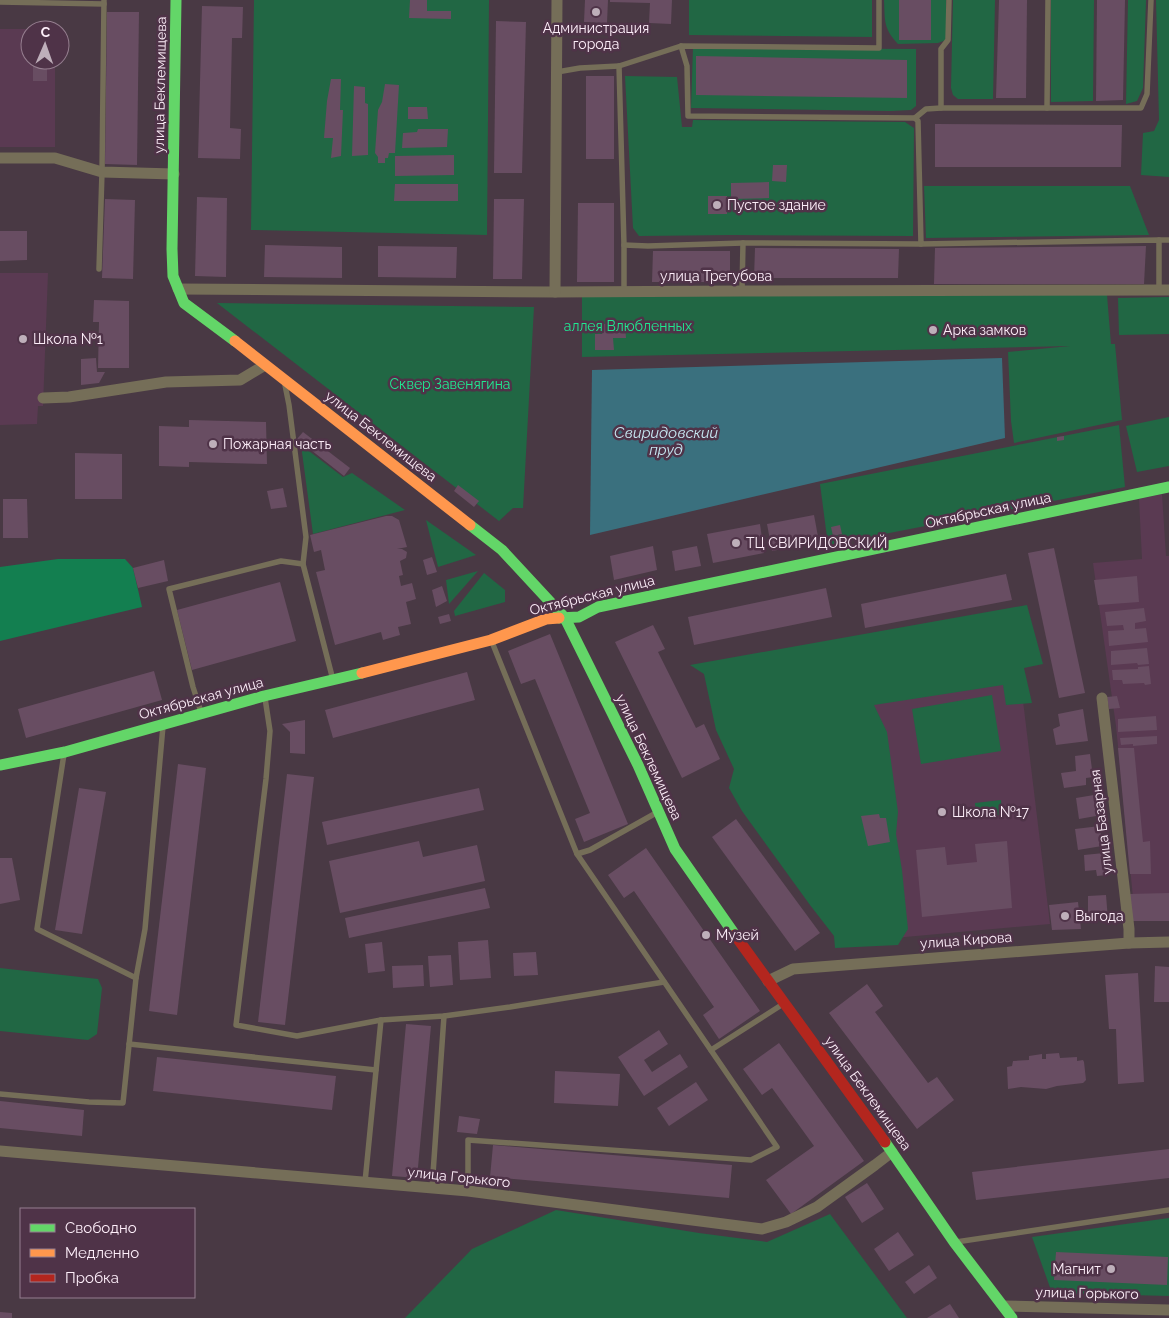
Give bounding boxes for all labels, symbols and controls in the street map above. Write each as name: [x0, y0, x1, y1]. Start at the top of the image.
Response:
marker: Администрация города: [590, 6, 602, 18]
street label: улица Беклемищева: [151, 16, 169, 154]
north arrow: [20, 20, 70, 70]
place label: Администрация города: [543, 20, 649, 52]
text: С: [40, 24, 51, 40]
place label: Пустое здание: [727, 197, 826, 213]
marker: Пустое здание: [711, 199, 723, 211]
street label: улица Трегубова: [660, 268, 772, 284]
park label: аллея Влюбленных: [564, 318, 692, 334]
place label: Арка замков: [943, 322, 1026, 338]
marker: Арка замков: [927, 324, 939, 336]
place label: Школа №1: [33, 331, 103, 347]
marker: Школа №1: [17, 333, 29, 345]
park label: Сквер Завенягина: [390, 376, 510, 392]
street label: улица Беклемищева: [322, 388, 440, 484]
water label: Свиридовский пруд: [614, 424, 718, 459]
place label: Пожарная часть: [223, 436, 331, 452]
marker: Пожарная часть: [207, 438, 219, 450]
street label: Октябрьская улица: [924, 489, 1052, 531]
place label: ТЦ СВИРИДОВСКИЙ: [746, 534, 887, 551]
marker: ТЦ СВИРИДОВСКИЙ: [730, 537, 742, 549]
street label: Октябрьская улица: [528, 572, 656, 618]
street label: Октябрьская улица: [137, 674, 265, 722]
street label: улица Беклемищева: [613, 692, 685, 822]
street label: улица Базарная: [1087, 769, 1115, 875]
place label: Школа №17: [952, 804, 1030, 820]
marker: Школа №17: [936, 806, 948, 818]
place label: Выгода: [1075, 908, 1124, 924]
marker: Выгода: [1059, 910, 1071, 922]
place label: Музей: [716, 927, 759, 943]
marker: Музей: [700, 929, 712, 941]
street label: улица Кирова: [919, 929, 1013, 951]
street label: улица Беклемищева: [821, 1033, 915, 1153]
street label: улица Горького: [407, 1164, 511, 1190]
legend: [20, 1208, 195, 1298]
text: Свободно: [65, 1219, 137, 1237]
text: Медленно: [65, 1244, 139, 1262]
place label: Магнит: [1052, 1261, 1101, 1277]
marker: Магнит: [1105, 1263, 1117, 1275]
text: Пробка: [65, 1269, 119, 1287]
street label: улица Горького: [1035, 1284, 1139, 1302]

